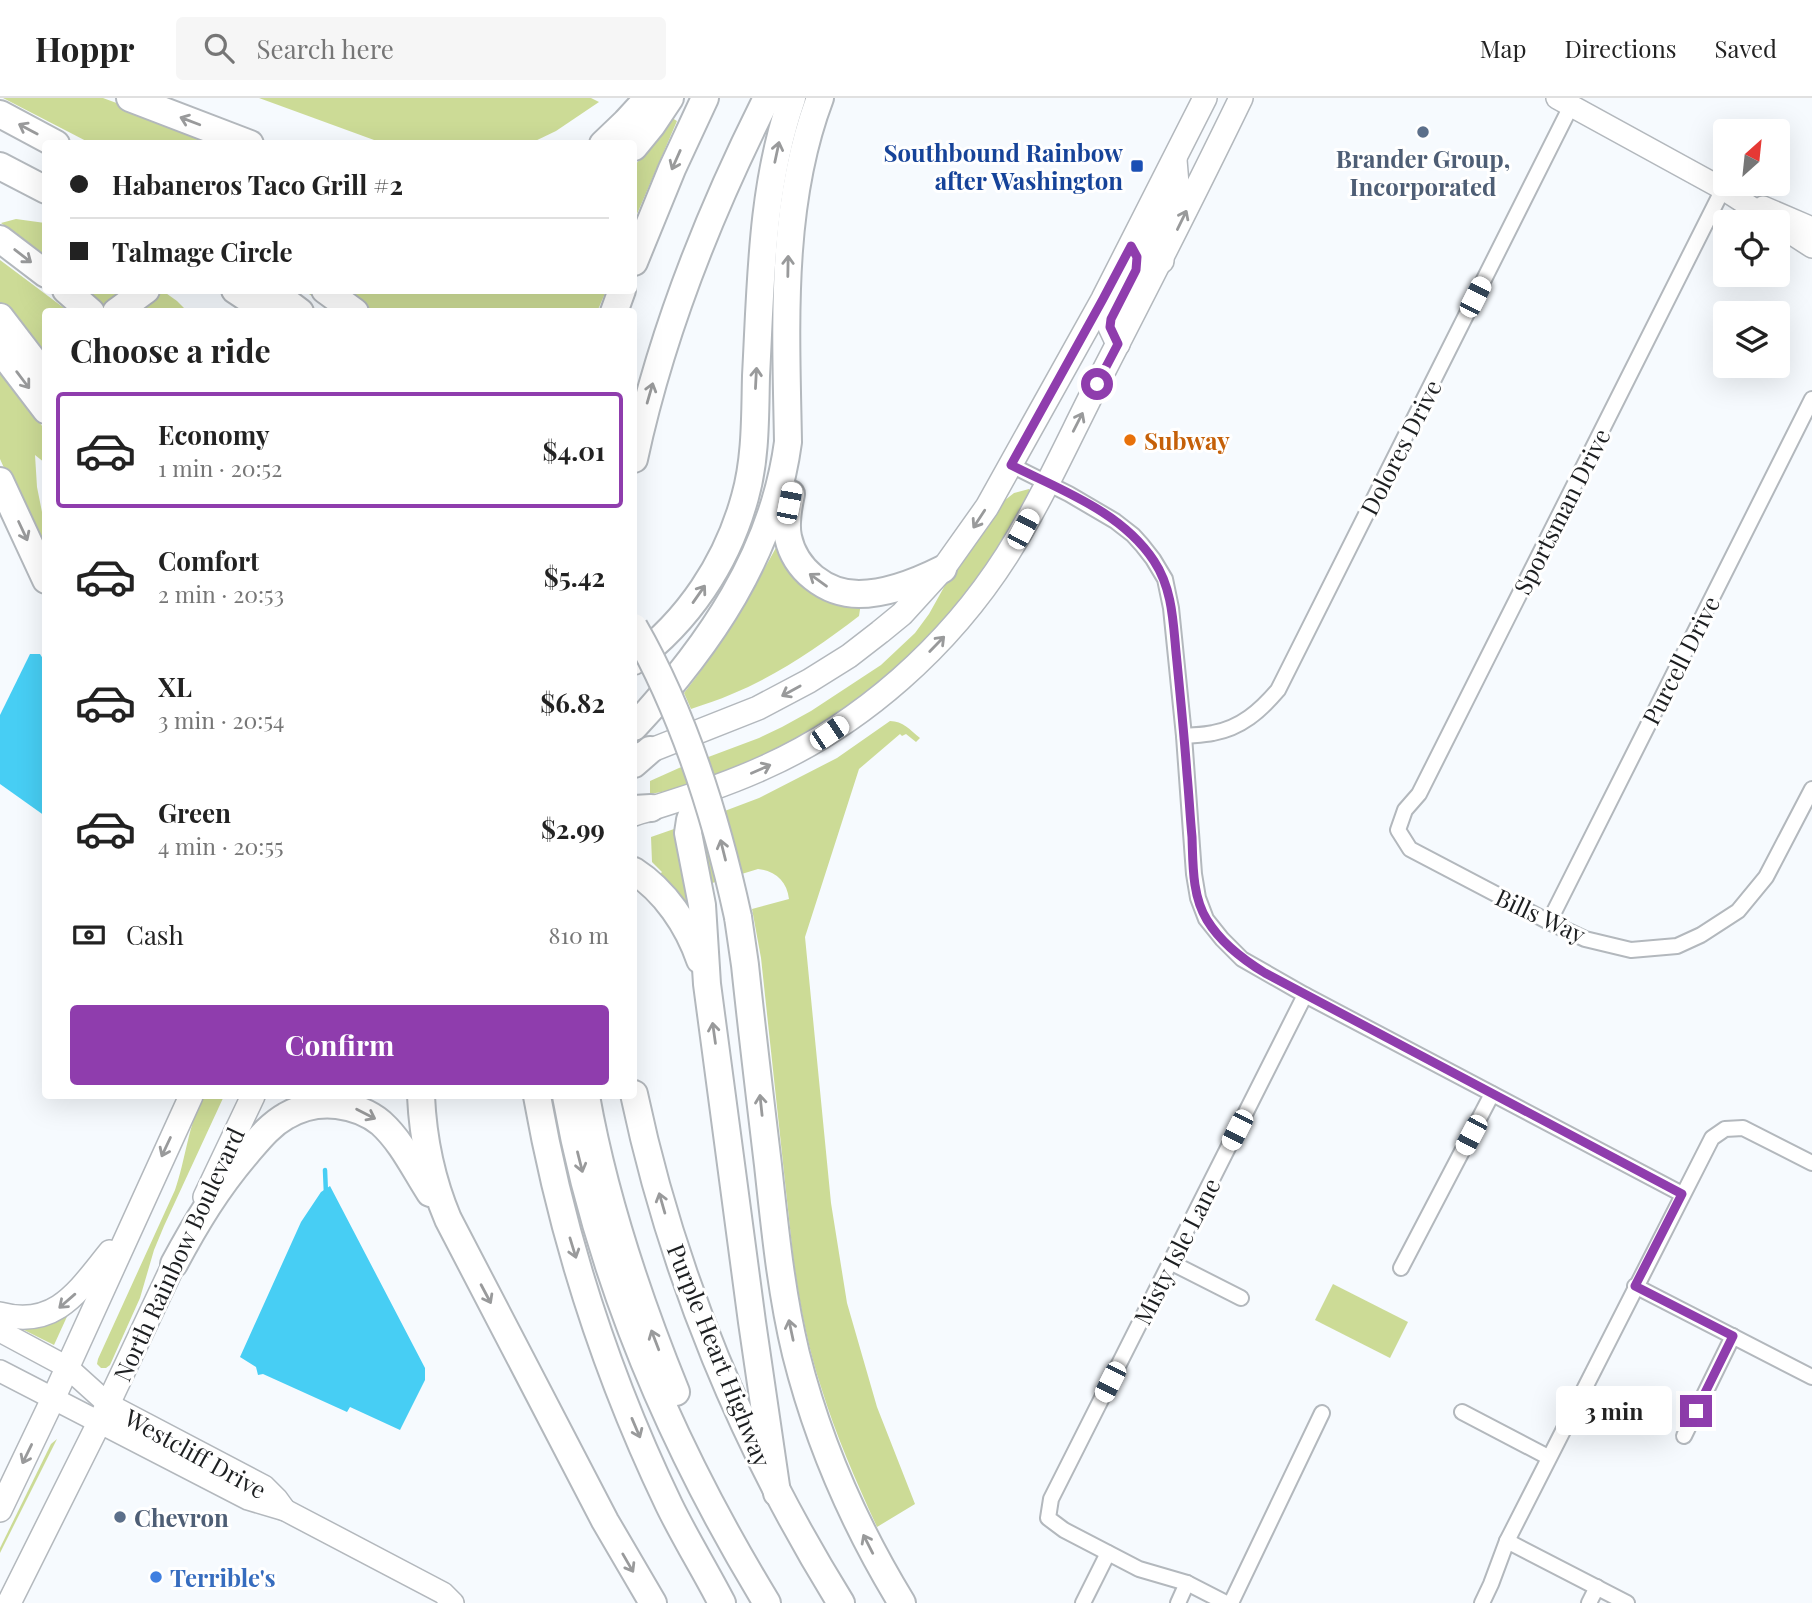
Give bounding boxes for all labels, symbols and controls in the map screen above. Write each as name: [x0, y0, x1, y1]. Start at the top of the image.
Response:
search box: [176, 17, 666, 80]
text: Hoppr: [35, 26, 134, 70]
icon: search: [200, 29, 238, 67]
text: Search here: [256, 31, 394, 66]
text: Map: [1480, 32, 1526, 64]
text: Directions: [1564, 32, 1677, 64]
text: Saved: [1715, 32, 1777, 64]
one-way arrow: [180, 113, 201, 126]
north arrow: [1713, 119, 1790, 196]
map controls: [1713, 119, 1790, 378]
one-way arrow: [18, 121, 39, 135]
marker: Brander Group, Incorporated: [1415, 124, 1431, 140]
place label: Southbound Rainbow after Washington: [883, 136, 1123, 196]
one-way arrow: [770, 141, 784, 164]
place label: Brander Group, Incorporated: [1336, 142, 1510, 202]
one-way arrow: [669, 149, 682, 170]
marker: Southbound Rainbow after Washington: [1129, 158, 1145, 174]
text: Habaneros Taco Grill #2: [112, 167, 403, 202]
one-way arrow: [1175, 210, 1189, 231]
button: locate: [1713, 210, 1790, 287]
text: Talmage Circle: [112, 234, 293, 269]
one-way arrow: [13, 249, 32, 264]
one-way arrow: [782, 255, 795, 278]
car: [1457, 274, 1494, 320]
button: layers: [1713, 301, 1790, 378]
text: Choose a ride: [70, 328, 271, 371]
one-way arrow: [750, 367, 763, 390]
route start: [1081, 368, 1113, 400]
one-way arrow: [15, 370, 30, 388]
street label: Dolores Drive: [1352, 374, 1448, 520]
one-way arrow: [644, 382, 657, 404]
one-way arrow: [1071, 412, 1085, 433]
text: Economy: [158, 417, 269, 452]
icon: car: [74, 419, 137, 482]
street label: Sportsman Drive: [1505, 423, 1617, 599]
place label: Subway: [1144, 424, 1230, 456]
marker: Subway: [1122, 432, 1138, 448]
text: $4.01: [543, 433, 605, 468]
text: 1 min · 20:52: [158, 452, 282, 483]
car: [775, 480, 804, 526]
car: [1004, 506, 1043, 552]
one-way arrow: [972, 508, 986, 528]
one-way arrow: [17, 520, 30, 541]
text: Comfort: [158, 543, 259, 578]
icon: car: [74, 545, 137, 608]
text: $5.42: [544, 559, 605, 594]
one-way arrow: [808, 573, 827, 588]
text: 2 min · 20:53: [158, 578, 284, 609]
one-way arrow: [692, 585, 706, 604]
street label: Purcell Drive: [1634, 590, 1726, 730]
one-way arrow: [929, 636, 946, 653]
text: XL: [158, 669, 192, 704]
icon: car: [74, 671, 137, 734]
text: $6.82: [540, 685, 605, 720]
one-way arrow: [781, 685, 802, 698]
text: 3 min · 20:54: [158, 704, 284, 735]
car: [806, 713, 853, 753]
one-way arrow: [750, 762, 771, 775]
text: Green: [158, 795, 231, 830]
icon: car: [74, 797, 137, 860]
text: $2.99: [541, 811, 605, 846]
text: 4 min · 20:55: [158, 830, 284, 861]
one-way arrow: [716, 839, 729, 862]
street label: Bills Way: [1491, 880, 1591, 950]
icon: cash: [70, 916, 108, 954]
text: Cash: [126, 917, 184, 952]
text: 810 m: [549, 919, 609, 950]
button: Confirm: [70, 1005, 609, 1085]
one-way arrow: [707, 1022, 720, 1044]
one-way arrow: [754, 1094, 767, 1117]
car: [1219, 1107, 1256, 1153]
one-way arrow: [355, 1108, 375, 1122]
car: [1452, 1112, 1491, 1158]
street label: North Rainbow Boulevard: [105, 1122, 251, 1386]
one-way arrow: [159, 1136, 173, 1157]
one-way arrow: [574, 1150, 587, 1173]
street label: Misty Isle Lane: [1125, 1172, 1227, 1330]
one-way arrow: [654, 1192, 667, 1214]
one-way arrow: [567, 1237, 580, 1259]
street label: Purple Heart Highway: [661, 1239, 779, 1471]
one-way arrow: [480, 1283, 493, 1304]
one-way arrow: [58, 1293, 76, 1309]
one-way arrow: [783, 1319, 797, 1342]
one-way arrow: [648, 1329, 660, 1351]
car: [1092, 1359, 1129, 1405]
callout: 3 min: [1556, 1386, 1672, 1436]
text: 3 min: [1585, 1395, 1643, 1426]
route end: [1680, 1395, 1712, 1427]
street label: Westcliff Drive: [119, 1400, 273, 1505]
one-way arrow: [630, 1417, 643, 1438]
one-way arrow: [19, 1443, 33, 1464]
place label: Chevron: [134, 1501, 229, 1533]
marker: Chevron: [112, 1509, 128, 1525]
one-way arrow: [861, 1534, 874, 1555]
one-way arrow: [621, 1552, 635, 1572]
place label: Terrible's: [170, 1561, 276, 1593]
marker: Terrible's: [148, 1569, 164, 1585]

